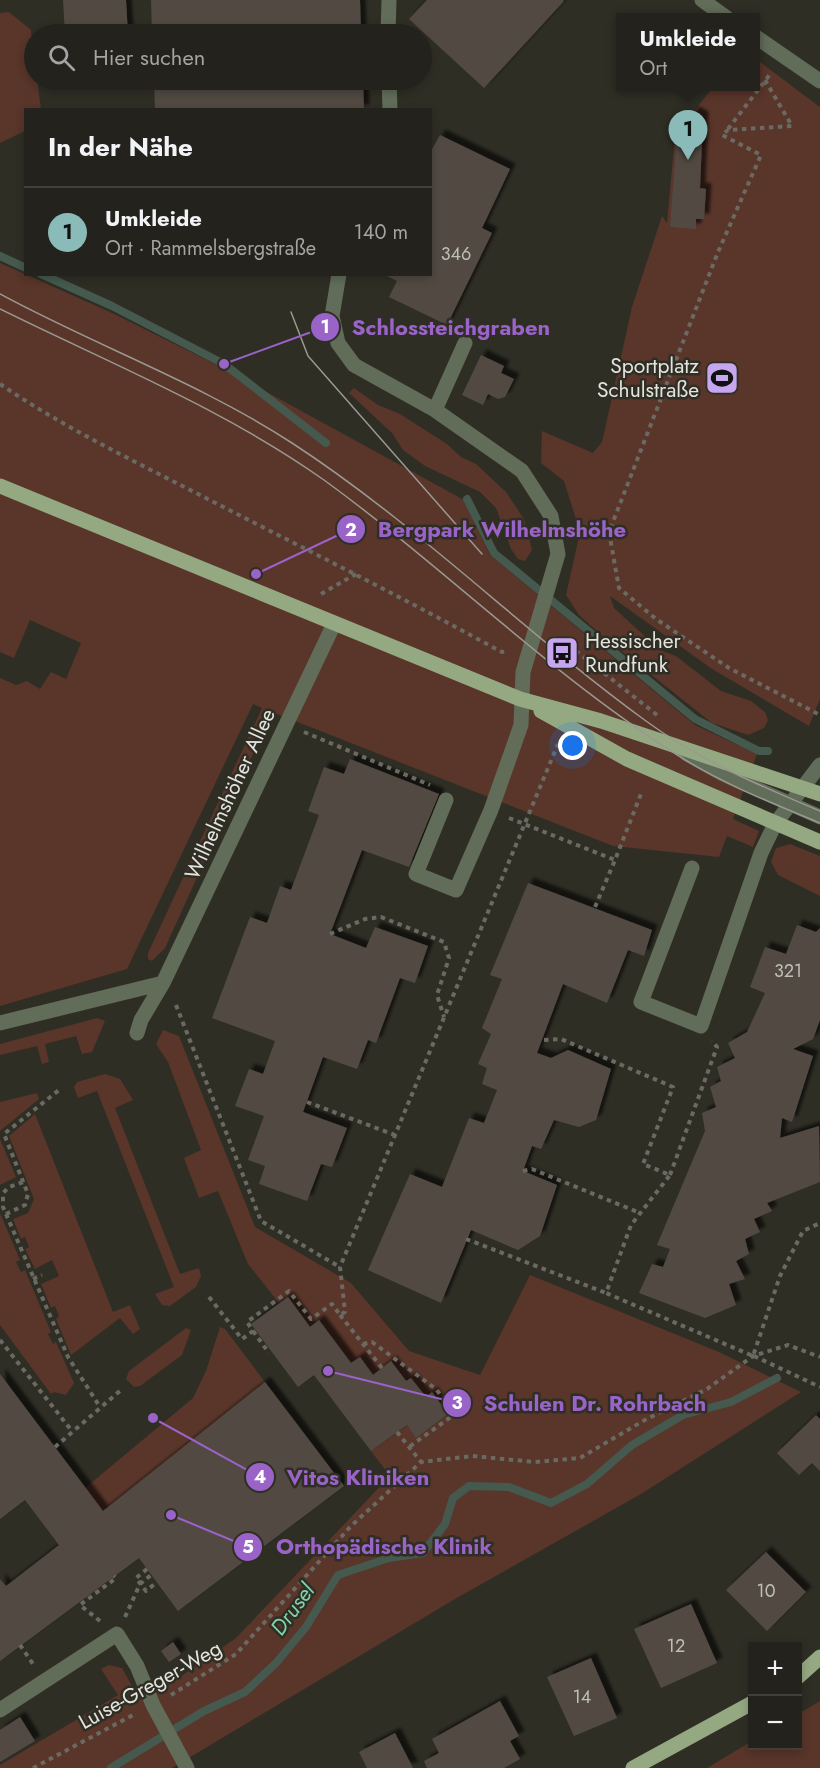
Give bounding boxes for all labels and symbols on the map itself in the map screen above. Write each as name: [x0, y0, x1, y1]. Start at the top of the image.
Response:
pin: 1: [668, 110, 708, 160]
house number: 346: [441, 241, 471, 267]
callout: Schlossteichgraben: [310, 307, 562, 347]
text: Schlossteichgraben: [352, 311, 550, 343]
text: 1: [320, 314, 330, 340]
place label: Sportplatz Schulstraße: [597, 351, 699, 405]
sports icon: Sportplatz Schulstraße: [704, 360, 740, 396]
callout: Bergpark Wilhelmshöhe: [336, 509, 639, 549]
text: Bergpark Wilhelmshöhe: [378, 513, 626, 545]
text: 2: [345, 517, 357, 543]
place label: Hessischer Rundfunk: [585, 626, 682, 680]
bus stop icon: Hessischer Rundfunk: [544, 635, 580, 671]
street label: Wilhelmshöher Allee: [177, 703, 283, 884]
your location: [558, 731, 587, 760]
house number: 321: [774, 958, 802, 984]
callout: Schulen Dr. Rohrbach: [442, 1383, 719, 1423]
text: Schulen Dr. Rohrbach: [484, 1387, 706, 1419]
text: 3: [451, 1390, 463, 1416]
callout: Vitos Kliniken: [245, 1457, 442, 1497]
text: Vitos Kliniken: [286, 1461, 429, 1493]
text: 4: [254, 1464, 266, 1490]
callout: Orthopädische Klinik: [233, 1527, 504, 1567]
text: Orthopädische Klinik: [276, 1530, 492, 1562]
text: 5: [242, 1534, 254, 1560]
water label: Drusel: [262, 1575, 322, 1642]
house number: 10: [757, 1578, 776, 1604]
street label: Luise-Greger-Weg: [73, 1633, 227, 1737]
house number: 12: [667, 1633, 685, 1659]
house number: 14: [573, 1684, 591, 1710]

